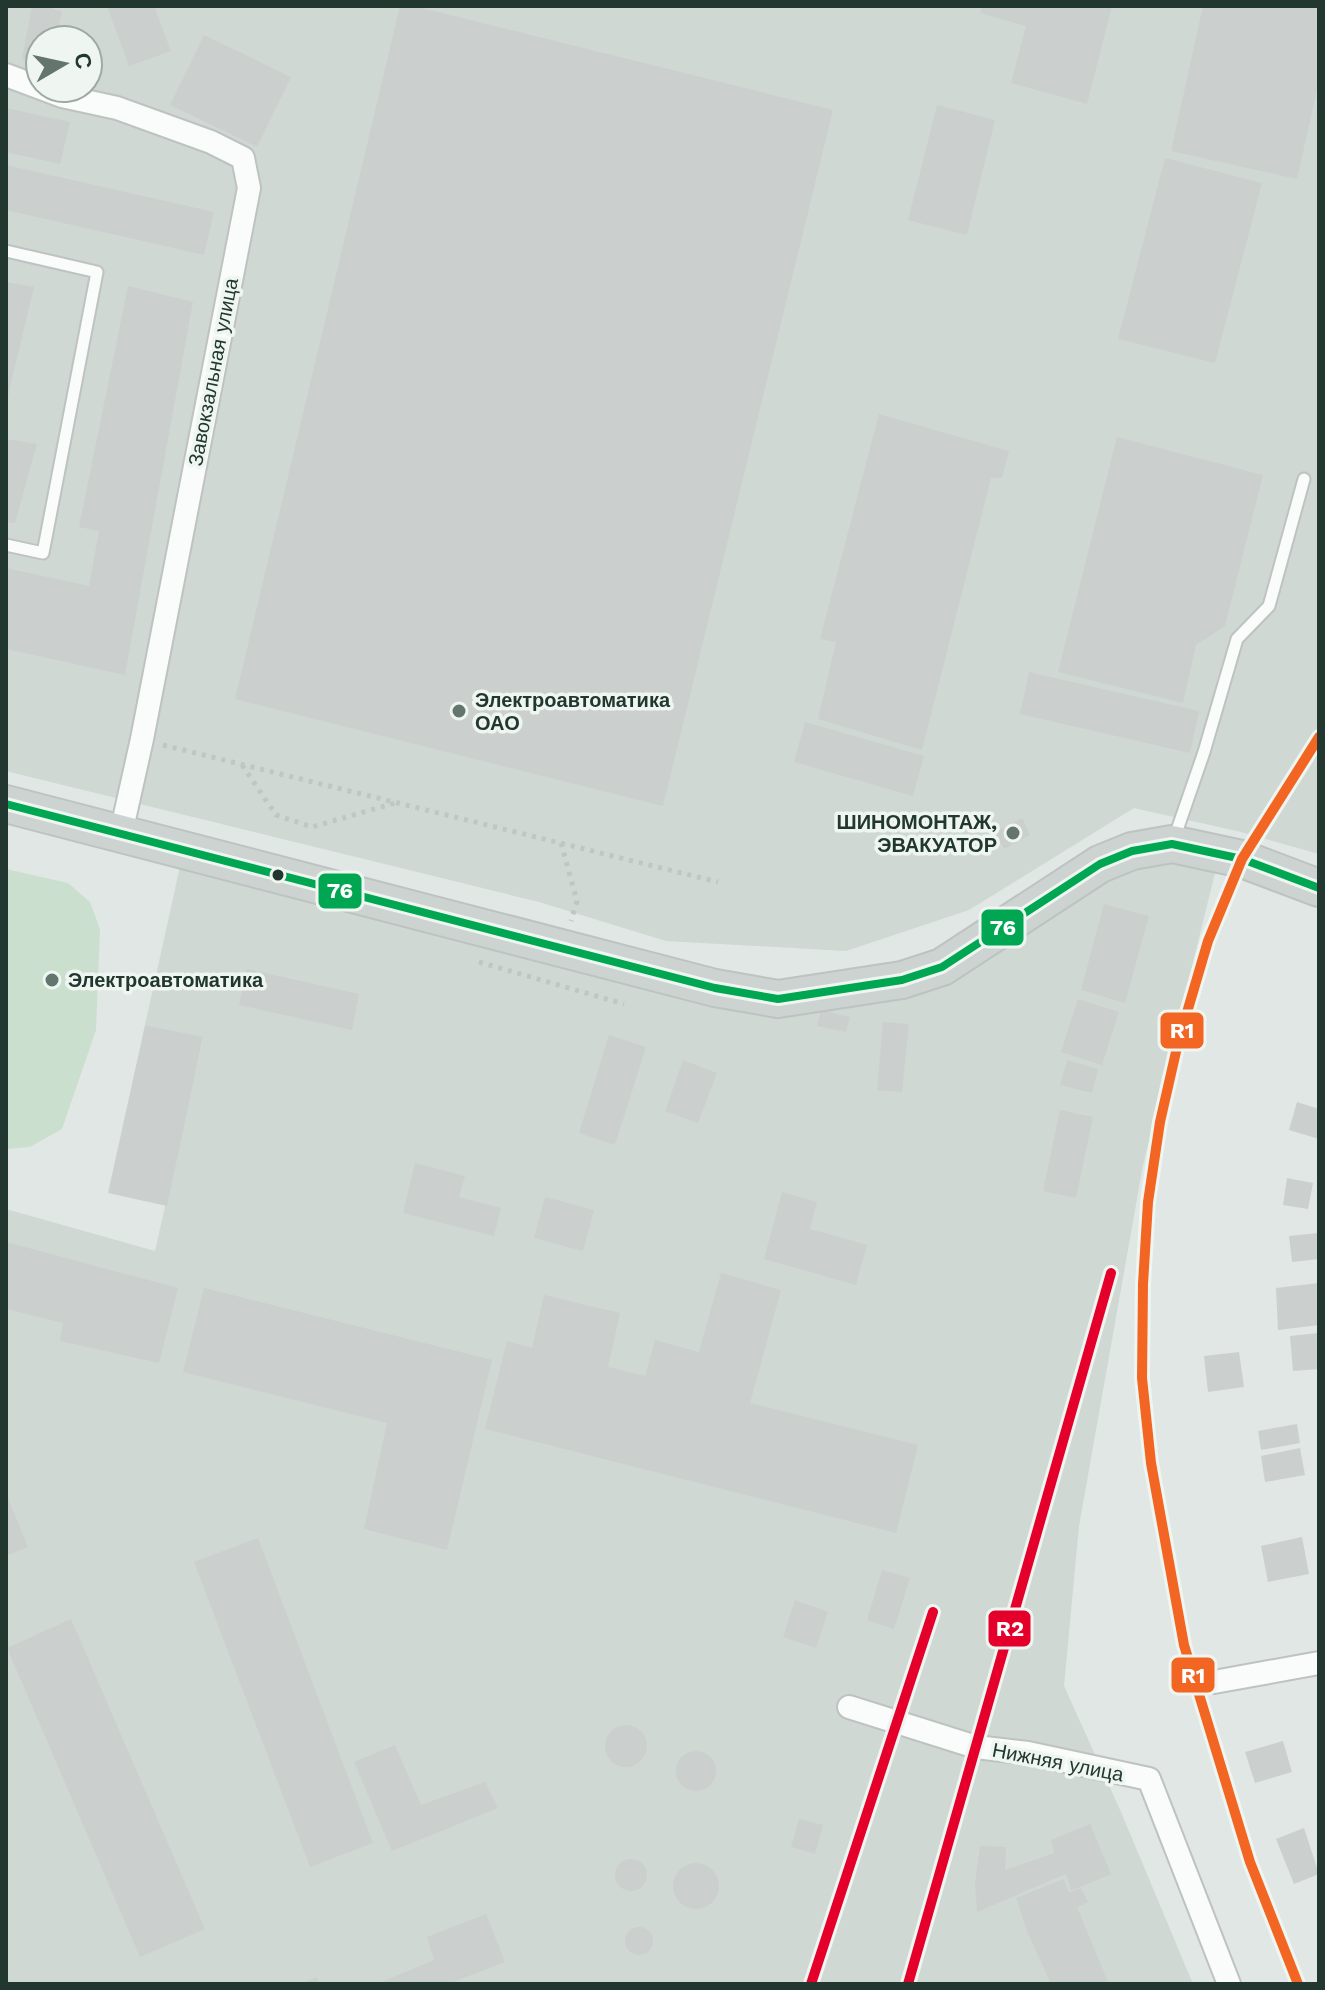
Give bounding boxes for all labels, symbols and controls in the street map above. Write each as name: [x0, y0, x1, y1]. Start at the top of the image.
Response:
north arrow: [24, 24, 104, 104]
text: С: [70, 51, 97, 71]
street label: Завокзальная улица: [183, 275, 243, 468]
place label: Электроавтоматика ОАО: [475, 688, 671, 735]
marker: Электроавтоматика ОАО: [450, 702, 468, 720]
place label: ШИНОМОНТАЖ, ЭВАКУАТОР: [837, 810, 997, 857]
marker: ШИНОМОНТАЖ, ЭВАКУАТОР: [1004, 824, 1022, 842]
unlabelled marker: [270, 867, 286, 883]
line badge: 76: [317, 872, 363, 910]
text: 76: [327, 878, 353, 903]
line badge: 76: [980, 908, 1025, 947]
text: 76: [990, 915, 1016, 940]
place label: Электроавтоматика: [68, 968, 264, 992]
marker: Электроавтоматика: [43, 971, 61, 989]
line badge: R1: [1159, 1011, 1205, 1050]
text: R1: [1170, 1018, 1194, 1043]
line badge: R2: [987, 1609, 1032, 1648]
text: R2: [996, 1616, 1024, 1641]
line badge: R1: [1170, 1656, 1216, 1694]
text: R1: [1181, 1663, 1205, 1688]
street label: Нижняя улица: [990, 1737, 1127, 1787]

